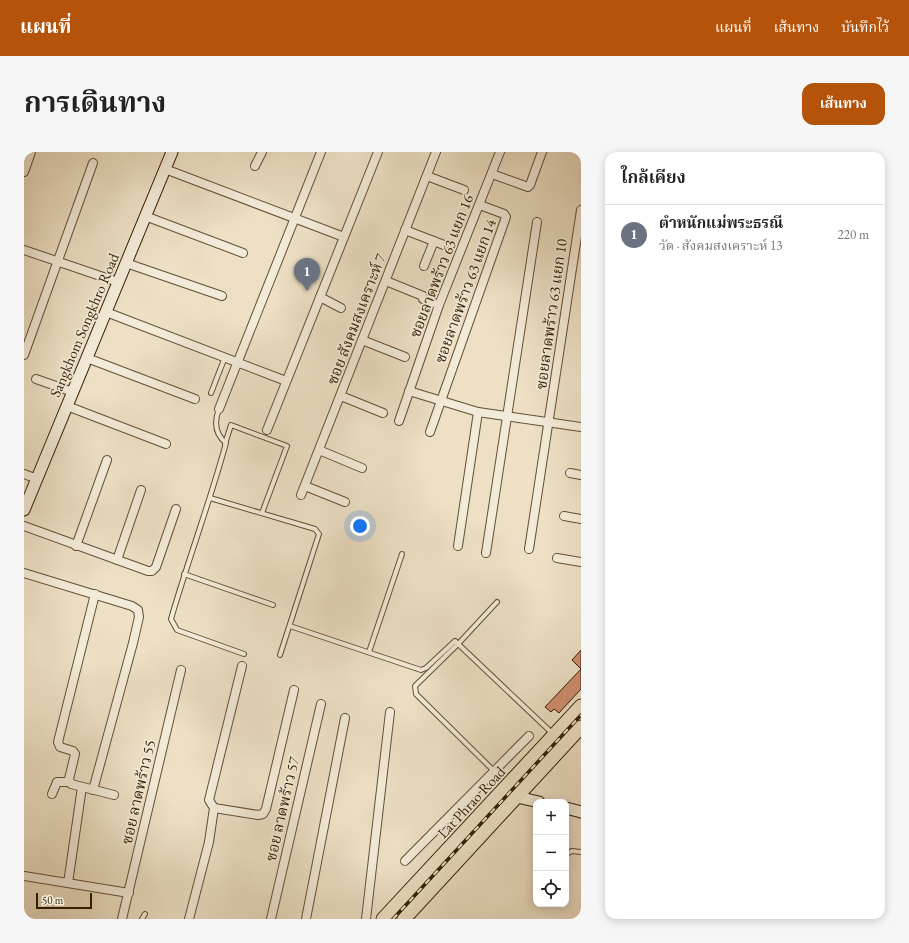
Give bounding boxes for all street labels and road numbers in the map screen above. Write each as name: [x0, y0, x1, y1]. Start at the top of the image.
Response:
street label: ซอยลาดพร้าว 63 แยก 16: [405, 192, 477, 340]
street label: ซอยลาดพร้าว 63 แยก 14: [430, 216, 500, 366]
street label: ซอยลาดพร้าว 63 แยก 10: [531, 237, 571, 391]
street label: Sangkhom Songkhro Road: [45, 250, 123, 400]
street label: ซอย สังคมสงเคราะห์ 7: [322, 250, 390, 387]
street label: ซอย ลาดพร้าว 55: [117, 738, 159, 846]
street label: ซอย ลาดพร้าว 57: [261, 754, 303, 863]
street label: Lat Phrao Road: [433, 762, 509, 842]

